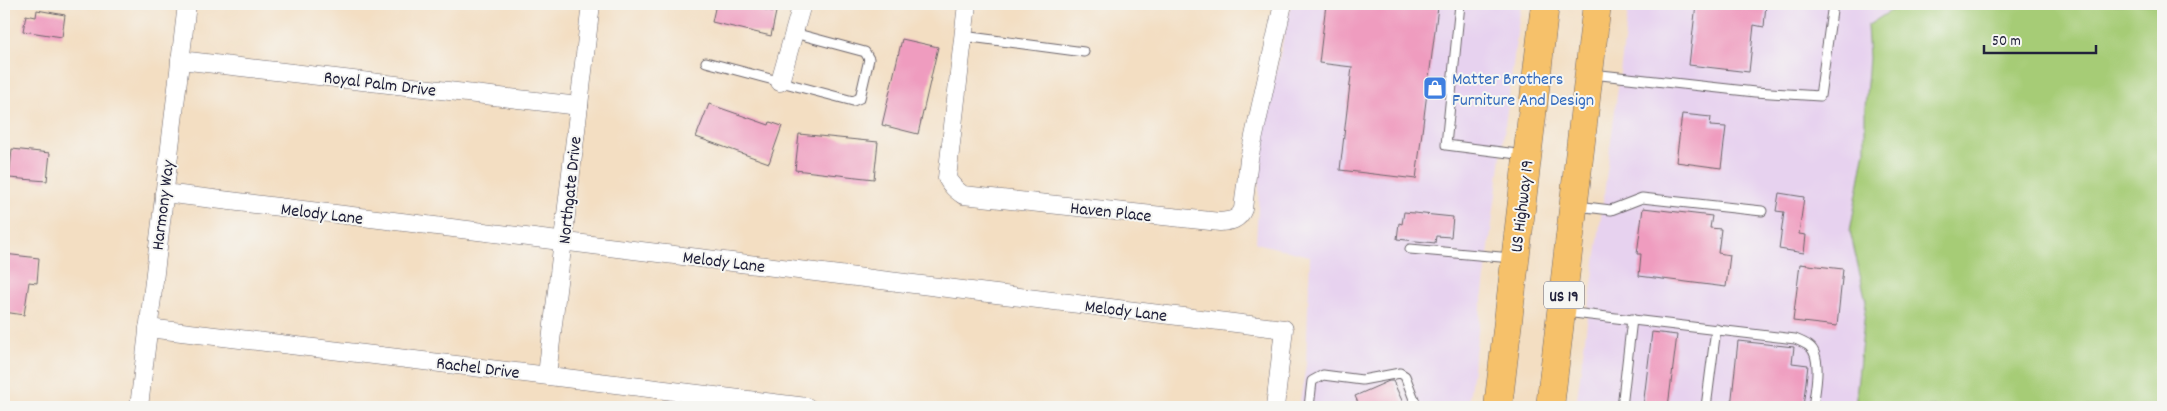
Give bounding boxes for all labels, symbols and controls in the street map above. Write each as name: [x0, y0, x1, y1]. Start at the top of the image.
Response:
scale bar: [1984, 22, 2097, 54]
text: 50 m: [1992, 31, 2021, 53]
street label: Royal Palm Drive: [322, 66, 437, 105]
place label: Matter Brothers Furniture And Design: [1452, 68, 1594, 114]
shop icon: Matter Brothers Furniture And Design: [1422, 75, 1448, 101]
street label: Northgate Drive: [553, 135, 590, 245]
street label: Harmony Way: [147, 158, 182, 252]
street label: US Highway 19: [1505, 159, 1542, 254]
street label: Haven Place: [1069, 197, 1153, 230]
street label: Melody Lane: [279, 198, 364, 233]
street label: Melody Lane: [681, 246, 766, 281]
road number: US 19: [1544, 282, 1584, 308]
street label: Melody Lane: [1083, 295, 1168, 330]
street label: Rachel Drive: [435, 352, 521, 387]

